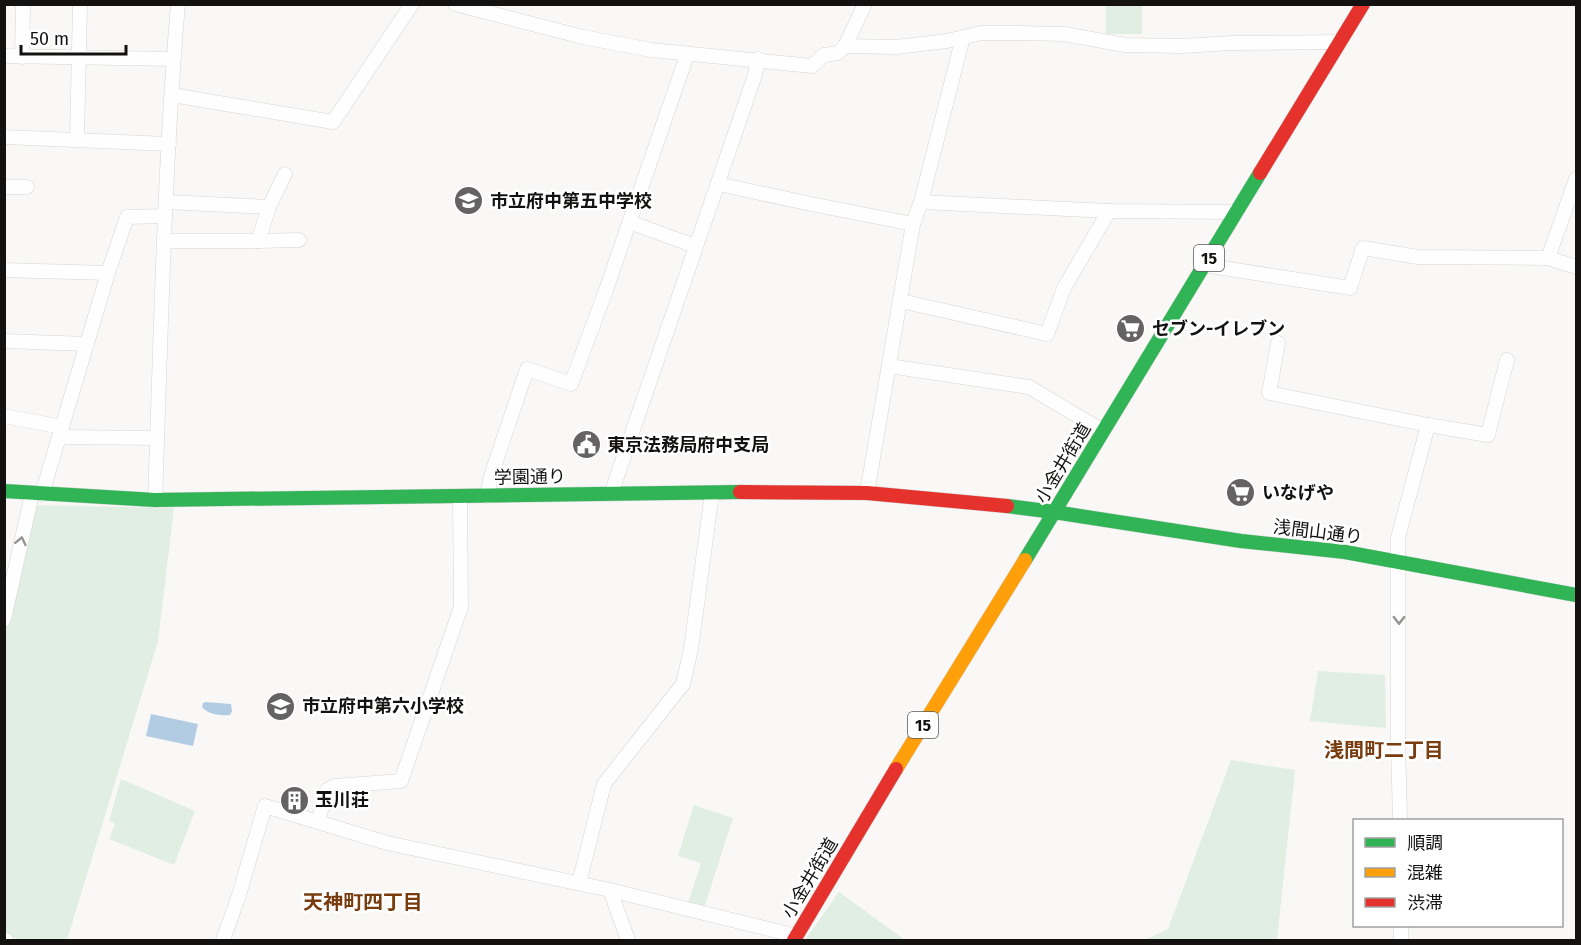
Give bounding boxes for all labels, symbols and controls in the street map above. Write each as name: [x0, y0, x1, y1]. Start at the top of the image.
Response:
scale bar: [21, 18, 126, 56]
text: 50 m: [30, 28, 69, 50]
school or university icon: 市立府中第五中学校: [453, 185, 485, 217]
place label: 市立府中第五中学校: [490, 190, 652, 212]
road number: 15: [1194, 245, 1224, 271]
supermarket icon: セブン-イレブン: [1115, 313, 1147, 345]
place label: セブン-イレブン: [1152, 318, 1285, 340]
street label: 小金井街道: [1030, 419, 1096, 507]
public building icon: 東京法務局府中支局: [570, 429, 602, 461]
place label: 東京法務局府中支局: [607, 434, 769, 456]
street label: 学園通り: [494, 465, 566, 489]
supermarket icon: いなげや: [1225, 477, 1257, 509]
place label: いなげや: [1262, 482, 1334, 504]
street label: 浅間山通り: [1272, 516, 1364, 548]
one-way arrow: [14, 536, 27, 546]
one-way arrow: [1393, 615, 1405, 624]
school or university icon: 市立府中第六小学校: [265, 690, 297, 722]
place label: 市立府中第六小学校: [302, 695, 464, 717]
road number: 15: [908, 712, 938, 738]
district label: 浅間町二丁目: [1324, 738, 1444, 762]
building icon: 玉川荘: [278, 784, 310, 816]
place label: 玉川荘: [315, 789, 369, 811]
legend: [1353, 819, 1563, 927]
text: 順調: [1407, 832, 1443, 854]
street label: 小金井街道: [777, 834, 843, 922]
text: 混雑: [1407, 862, 1443, 884]
district label: 天神町四丁目: [303, 890, 423, 914]
text: 渋滞: [1407, 892, 1443, 914]

